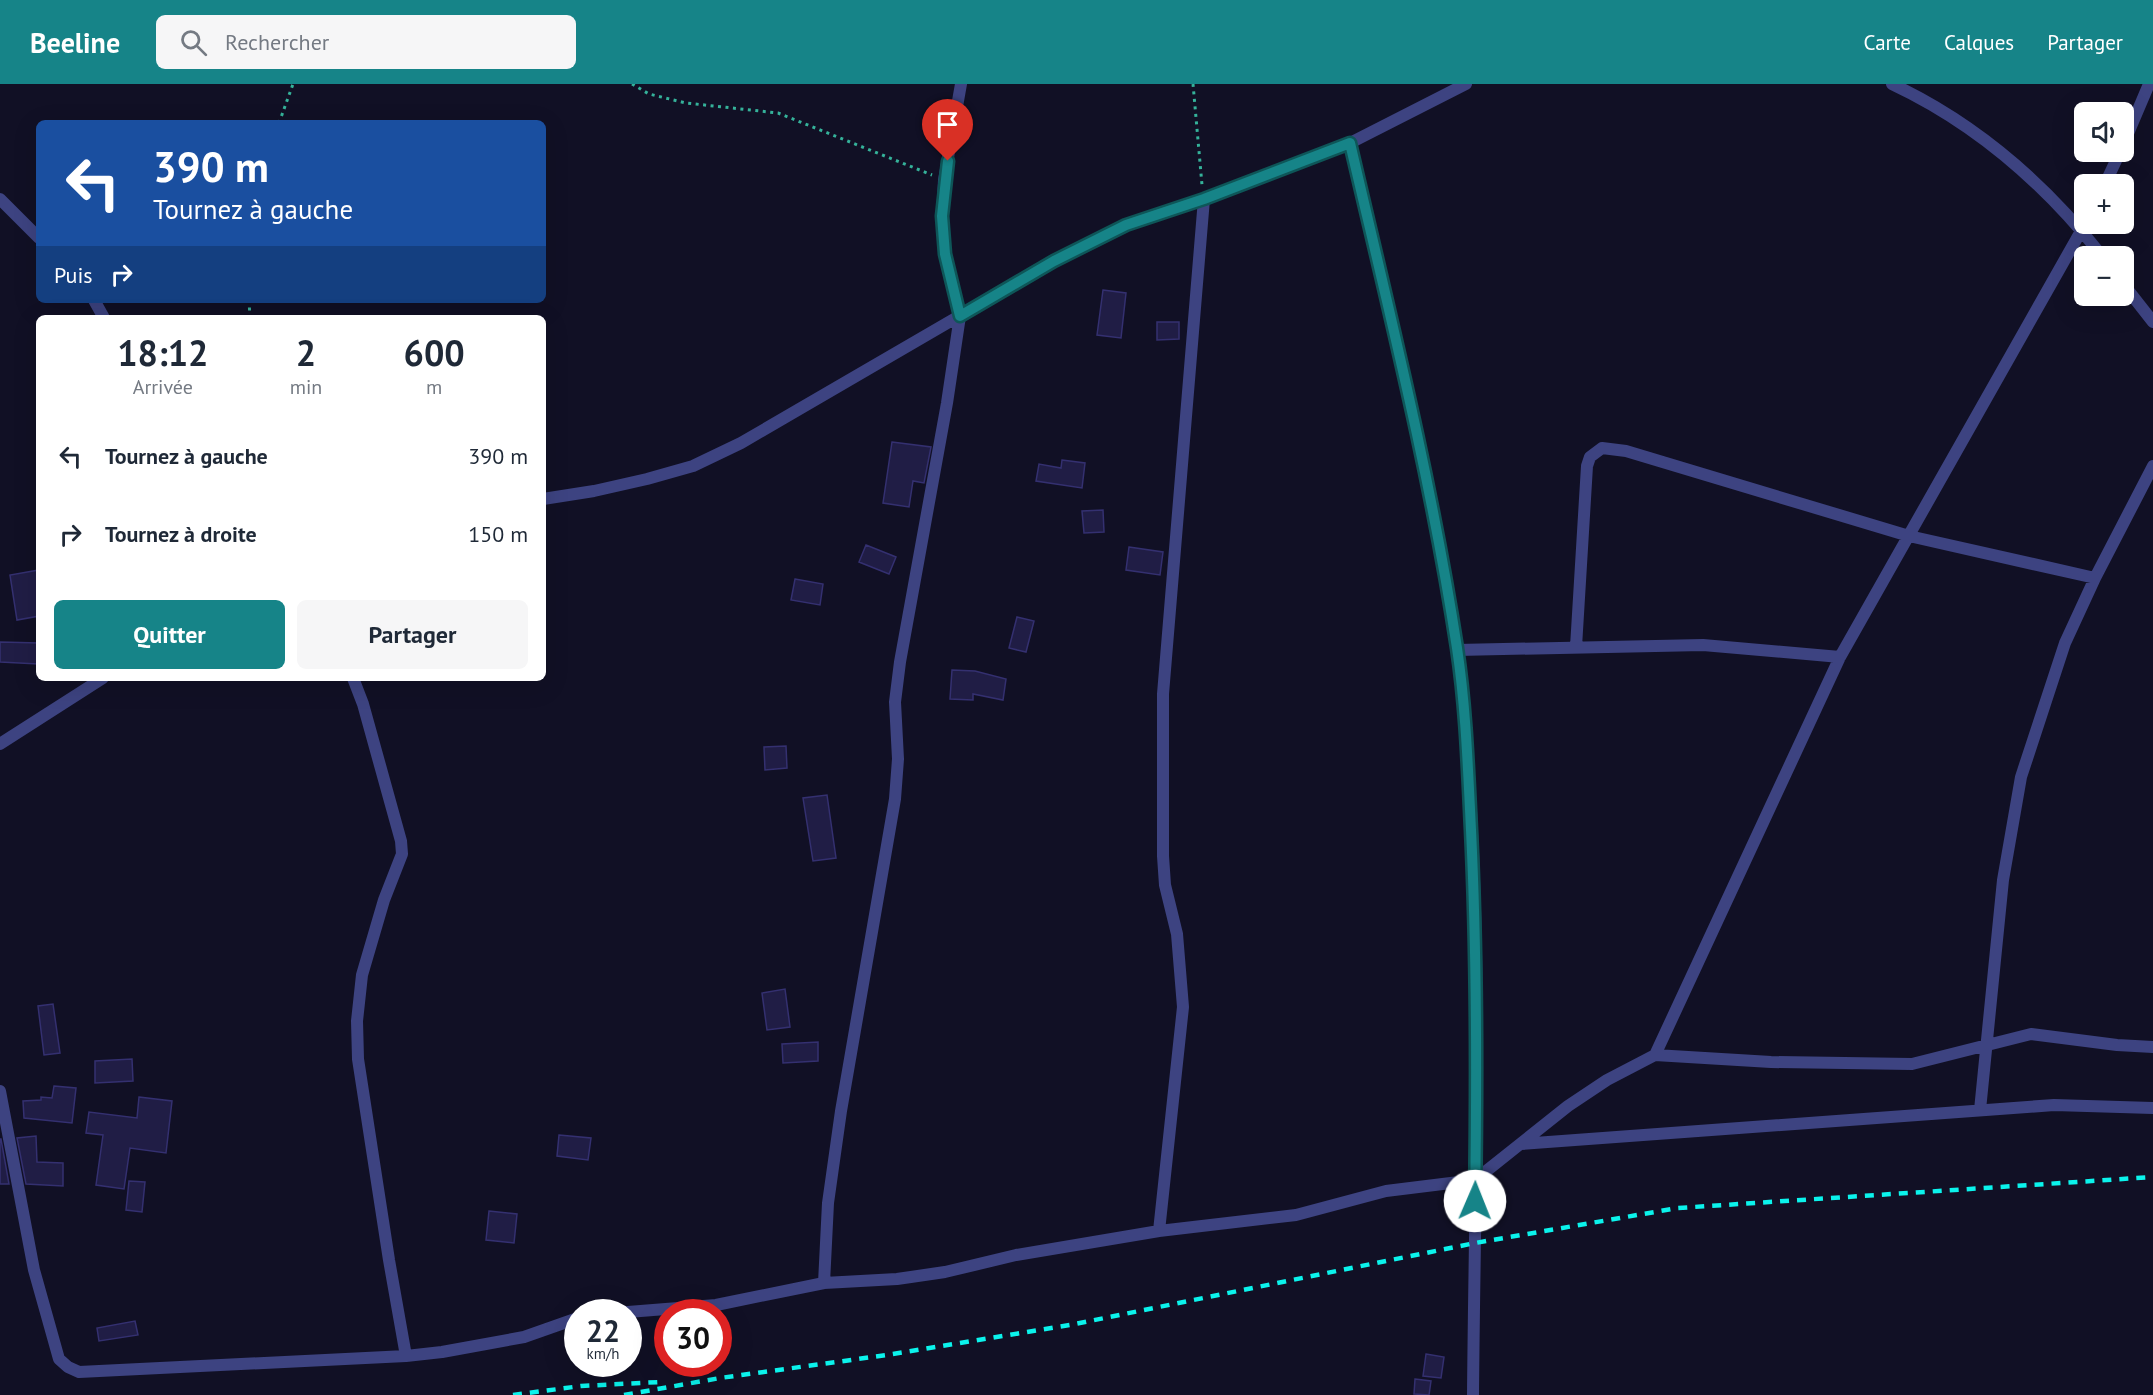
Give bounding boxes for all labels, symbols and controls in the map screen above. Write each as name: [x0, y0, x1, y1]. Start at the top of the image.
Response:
search box: [156, 15, 576, 69]
text: Beeline: [30, 24, 120, 61]
icon: search: [177, 26, 210, 59]
text: Rechercher: [225, 28, 329, 56]
text: Carte: [1864, 29, 1911, 56]
text: Calques: [1944, 29, 2014, 56]
text: Partager: [2047, 29, 2123, 56]
pin: [922, 99, 973, 161]
map controls: [2074, 102, 2134, 306]
button: sound: [2074, 102, 2134, 162]
icon: arrive: [931, 108, 964, 141]
text: 390 m: [153, 139, 269, 194]
icon: left: [54, 144, 132, 222]
button: +: [2074, 174, 2134, 234]
text: Tournez à gauche: [153, 192, 353, 226]
button: −: [2074, 246, 2134, 306]
icon: right: [105, 258, 138, 291]
text: Puis: [54, 261, 93, 289]
text: 18:12: [117, 329, 209, 376]
text: 2: [296, 329, 316, 376]
text: 600: [404, 329, 465, 376]
text: Arrivée: [133, 374, 193, 400]
text: min: [290, 374, 322, 400]
text: m: [426, 374, 442, 400]
icon: left: [54, 440, 87, 473]
text: Tournez à gauche: [105, 442, 268, 470]
text: 390 m: [468, 442, 528, 470]
icon: right: [54, 518, 87, 551]
text: Tournez à droite: [105, 520, 257, 548]
text: 150 m: [468, 520, 528, 548]
button: Quitter: [54, 600, 285, 669]
button: Partager: [297, 600, 528, 669]
position arrow: [1443, 1169, 1507, 1233]
speed limit sign: 30: [654, 1299, 732, 1377]
text: 22: [586, 1311, 620, 1350]
text: km/h: [587, 1344, 619, 1363]

